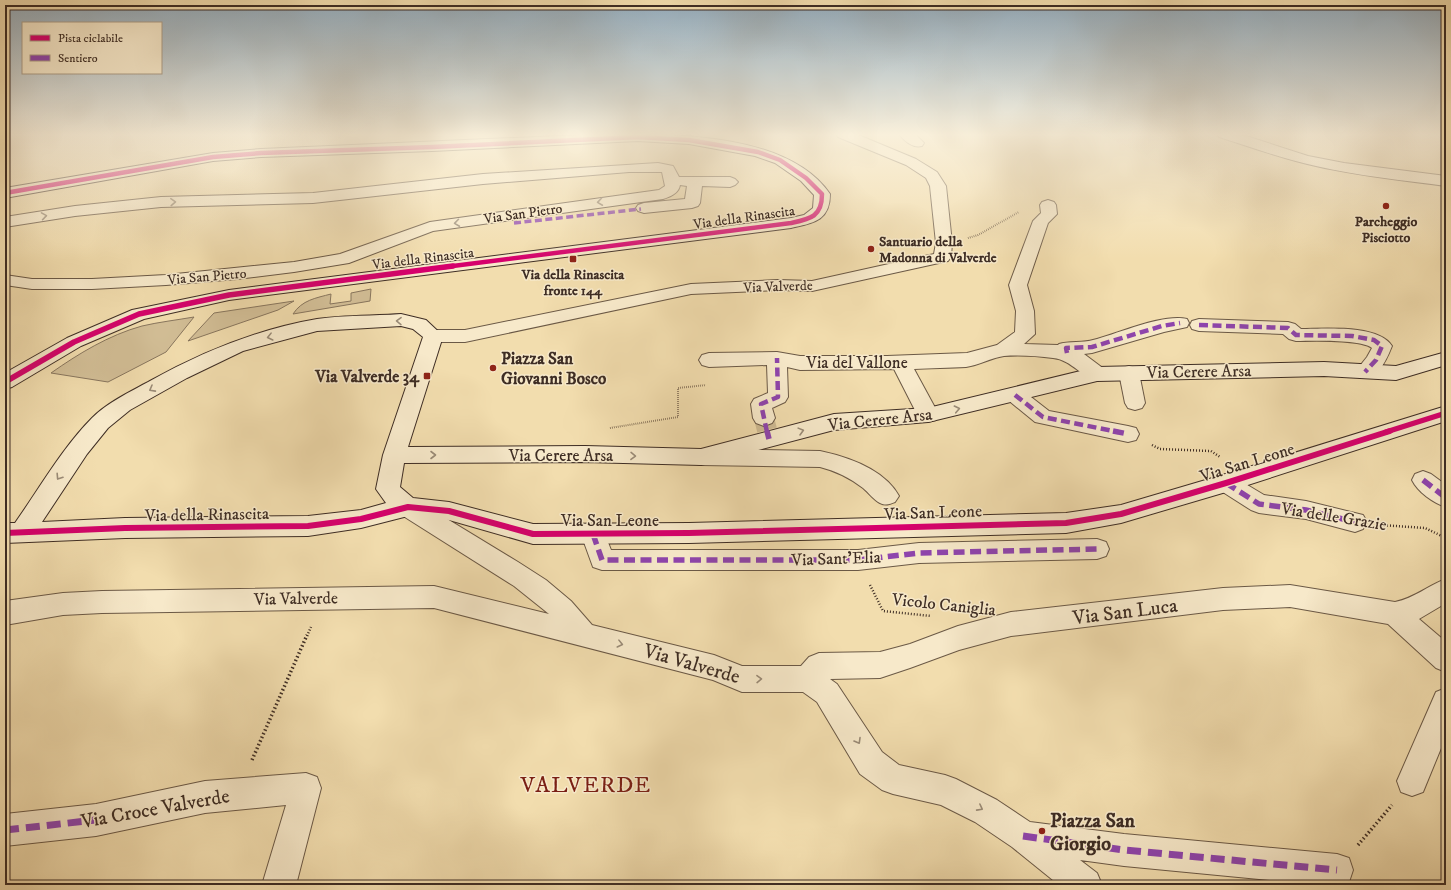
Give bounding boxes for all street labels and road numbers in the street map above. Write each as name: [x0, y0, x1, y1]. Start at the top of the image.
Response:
street label: Via San Pietro: [482, 200, 564, 229]
street label: Via della Rinascita: [691, 202, 796, 234]
street label: Via della Rinascita: [370, 244, 475, 274]
street label: Via San Pietro: [166, 265, 247, 289]
street label: Via Valverde: [742, 277, 813, 297]
street label: Via del Vallone: [805, 352, 908, 374]
street label: Via Cerere Arsa: [1146, 360, 1252, 384]
street label: Via Cerere Arsa: [826, 404, 934, 437]
street label: Via San Leone: [1196, 438, 1297, 488]
street label: Via Cerere Arsa: [508, 445, 614, 467]
street label: Via delle Grazie: [1279, 498, 1388, 536]
street label: Via San Leone: [883, 500, 982, 526]
street label: Via della Rinascita: [144, 503, 270, 527]
street label: Via San Leone: [560, 510, 659, 532]
street label: Via Sant'Elia: [790, 546, 882, 572]
street label: Via Valverde: [253, 587, 338, 611]
street label: Vicolo Caniglia: [890, 589, 998, 621]
street label: Via San Luca: [1070, 594, 1179, 631]
street label: Via Valverde: [640, 639, 743, 690]
street label: Via Croce Valverde: [78, 784, 231, 835]

